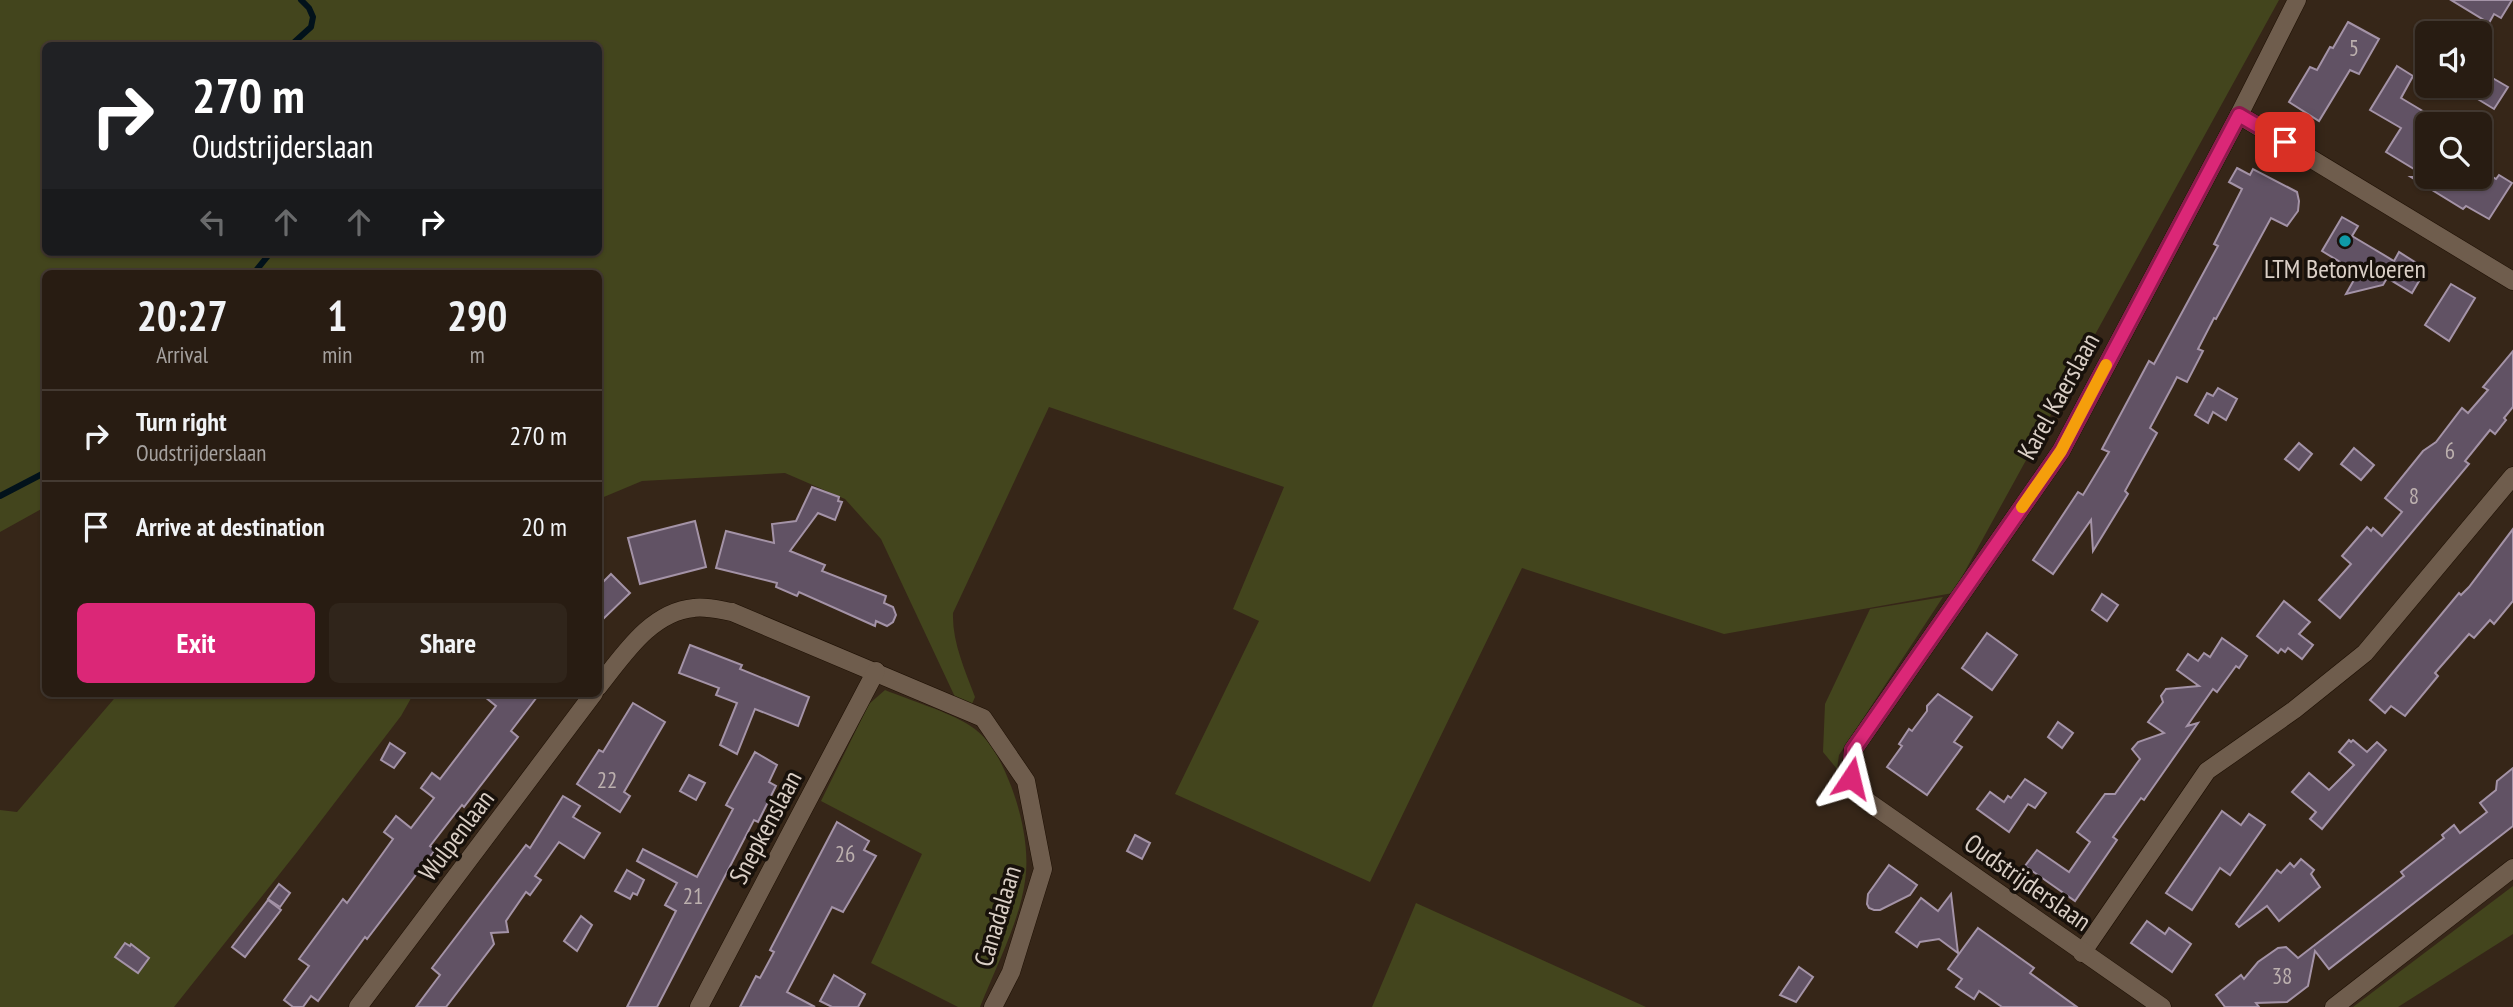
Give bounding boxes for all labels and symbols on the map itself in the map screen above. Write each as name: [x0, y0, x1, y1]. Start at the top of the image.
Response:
house number: 5: [2349, 33, 2359, 62]
pin: [2255, 112, 2315, 172]
marker: LTM Betonvloeren: [2337, 233, 2353, 249]
place label: LTM Betonvloeren: [2264, 252, 2426, 285]
street label: Karel Kaerslaan: [2010, 327, 2106, 465]
house number: 6: [2445, 436, 2455, 465]
house number: 8: [2409, 481, 2419, 510]
position arrow: [1814, 741, 1888, 815]
house number: 22: [597, 765, 617, 794]
street label: Snepkenslaan: [721, 765, 809, 889]
street label: Wulpenlaan: [411, 783, 501, 887]
street label: Oudstrijderslaan: [1958, 826, 2098, 938]
house number: 26: [835, 839, 855, 868]
street label: Canadalaan: [966, 862, 1028, 970]
house number: 21: [683, 881, 703, 910]
house number: 38: [2272, 961, 2292, 990]

